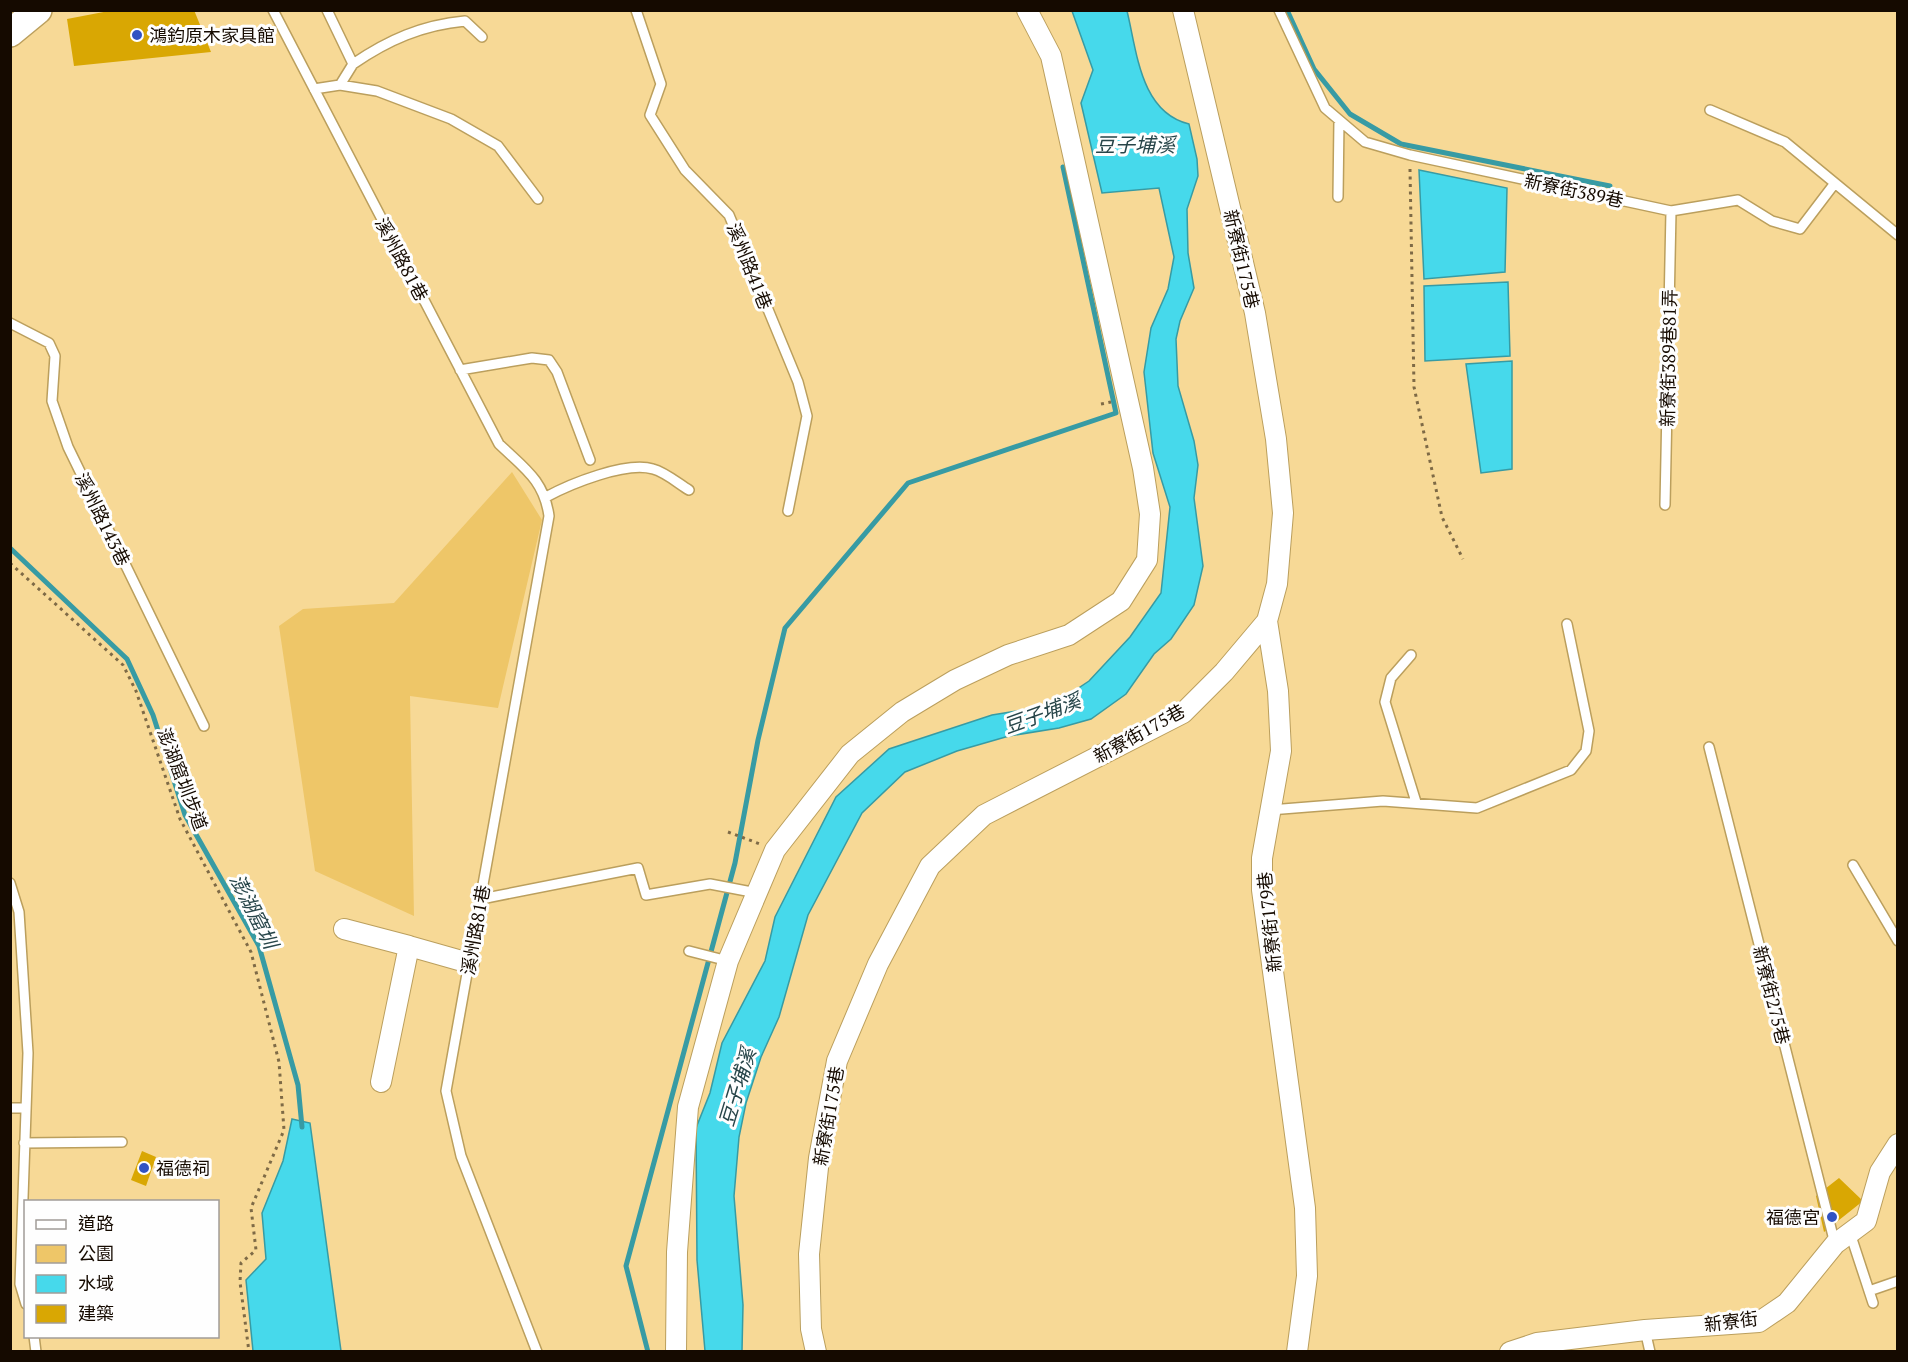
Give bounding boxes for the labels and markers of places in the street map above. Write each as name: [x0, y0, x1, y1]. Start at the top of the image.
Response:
place label: 鴻鈞原木家具館: [149, 23, 275, 47]
marker: 鴻鈞原木家具館: [130, 28, 144, 42]
place label: 福德祠: [156, 1156, 210, 1180]
marker: 福德祠: [137, 1161, 151, 1175]
place label: 福德宮: [1766, 1205, 1820, 1229]
marker: 福德宮: [1825, 1210, 1839, 1224]

